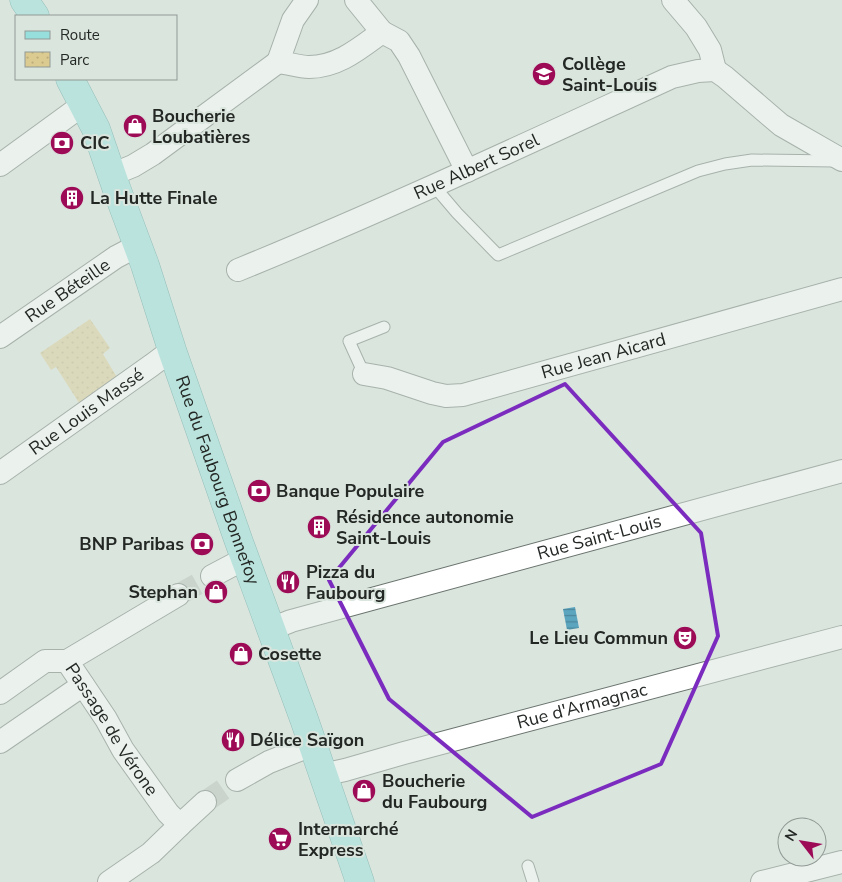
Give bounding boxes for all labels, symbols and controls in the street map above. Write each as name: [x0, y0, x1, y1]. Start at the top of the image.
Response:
legend: [15, 15, 178, 80]
text: Route: [60, 25, 100, 45]
text: Parc: [60, 50, 89, 70]
place label: Collège Saint-Louis: [562, 52, 657, 97]
school or university icon: Collège Saint-Louis: [531, 61, 557, 87]
place label: Boucherie Loubatières: [152, 104, 250, 149]
shop icon: Boucherie Loubatières: [122, 113, 148, 139]
street label: Rue Albert Sorel: [410, 127, 544, 205]
bank icon: CIC: [49, 130, 75, 156]
place label: CIC: [80, 131, 110, 155]
building icon: La Hutte Finale: [59, 185, 85, 211]
place label: La Hutte Finale: [90, 186, 218, 210]
street label: Rue Béteille: [20, 253, 115, 328]
street label: Rue Jean Aicard: [539, 327, 668, 385]
street label: Rue Louis Massé: [24, 363, 149, 461]
street label: Rue du Faubourg Bonnefoy: [170, 372, 266, 589]
bank icon: Banque Populaire: [246, 478, 272, 504]
place label: Banque Populaire: [276, 479, 425, 503]
place label: Résidence autonomie Saint-Louis: [336, 505, 514, 550]
street label: Rue Saint-Louis: [534, 509, 664, 565]
building icon: Résidence autonomie Saint-Louis: [306, 514, 332, 540]
bank icon: BNP Paribas: [189, 531, 215, 557]
place label: BNP Paribas: [79, 532, 184, 556]
place label: Pizza du Faubourg: [306, 560, 385, 605]
restaurant icon: Pizza du Faubourg: [275, 569, 301, 595]
shop icon: Stephan: [203, 579, 229, 605]
place label: Stephan: [128, 580, 198, 604]
theatre icon: Le Lieu Commun: [672, 625, 698, 651]
place label: Le Lieu Commun: [529, 626, 668, 650]
shop icon: Cosette: [228, 641, 254, 667]
place label: Cosette: [258, 642, 322, 666]
street label: Passage de Vérone: [60, 658, 164, 801]
street label: Rue d'Armagnac: [514, 677, 650, 735]
restaurant icon: Délice Saïgon: [220, 727, 246, 753]
place label: Délice Saïgon: [250, 728, 364, 752]
place label: Boucherie du Faubourg: [382, 769, 487, 814]
shop icon: Boucherie du Faubourg: [351, 778, 377, 804]
place label: Intermarché Express: [298, 817, 399, 862]
north arrow: [777, 817, 827, 867]
supermarket icon: Intermarché Express: [267, 826, 293, 852]
text: N: [780, 826, 802, 845]

